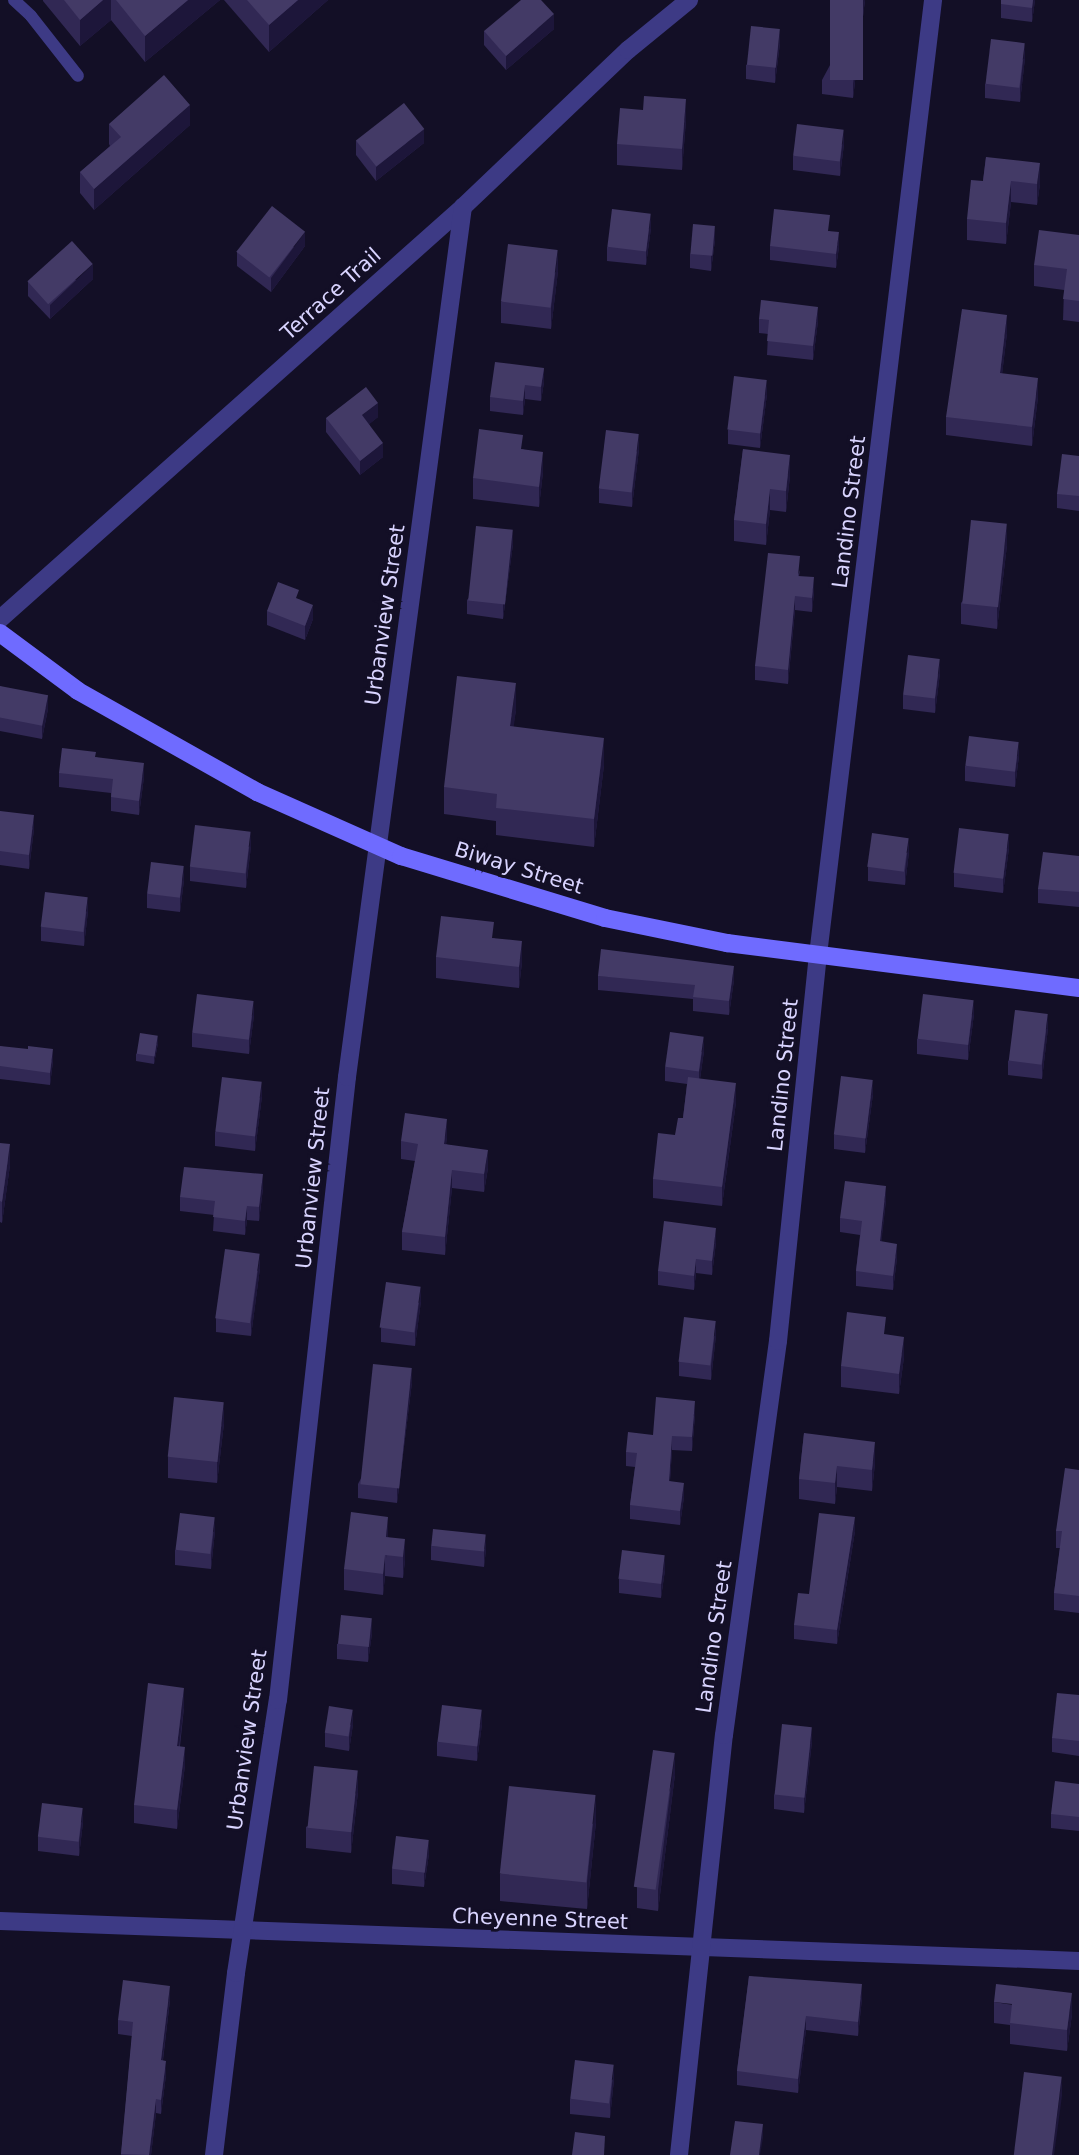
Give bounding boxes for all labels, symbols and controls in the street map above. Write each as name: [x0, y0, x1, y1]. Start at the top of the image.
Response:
street label: Terrace Trail: [276, 242, 386, 346]
street label: Landino Street: [827, 434, 871, 590]
street label: Urbanview Street: [360, 523, 410, 707]
street label: Biway Street: [452, 836, 586, 900]
street label: Landino Street: [762, 997, 804, 1153]
street label: Urbanview Street: [291, 1086, 335, 1270]
street label: Landino Street: [691, 1559, 737, 1715]
street label: Urbanview Street: [222, 1648, 272, 1832]
street label: Cheyenne Street: [451, 1903, 629, 1935]

